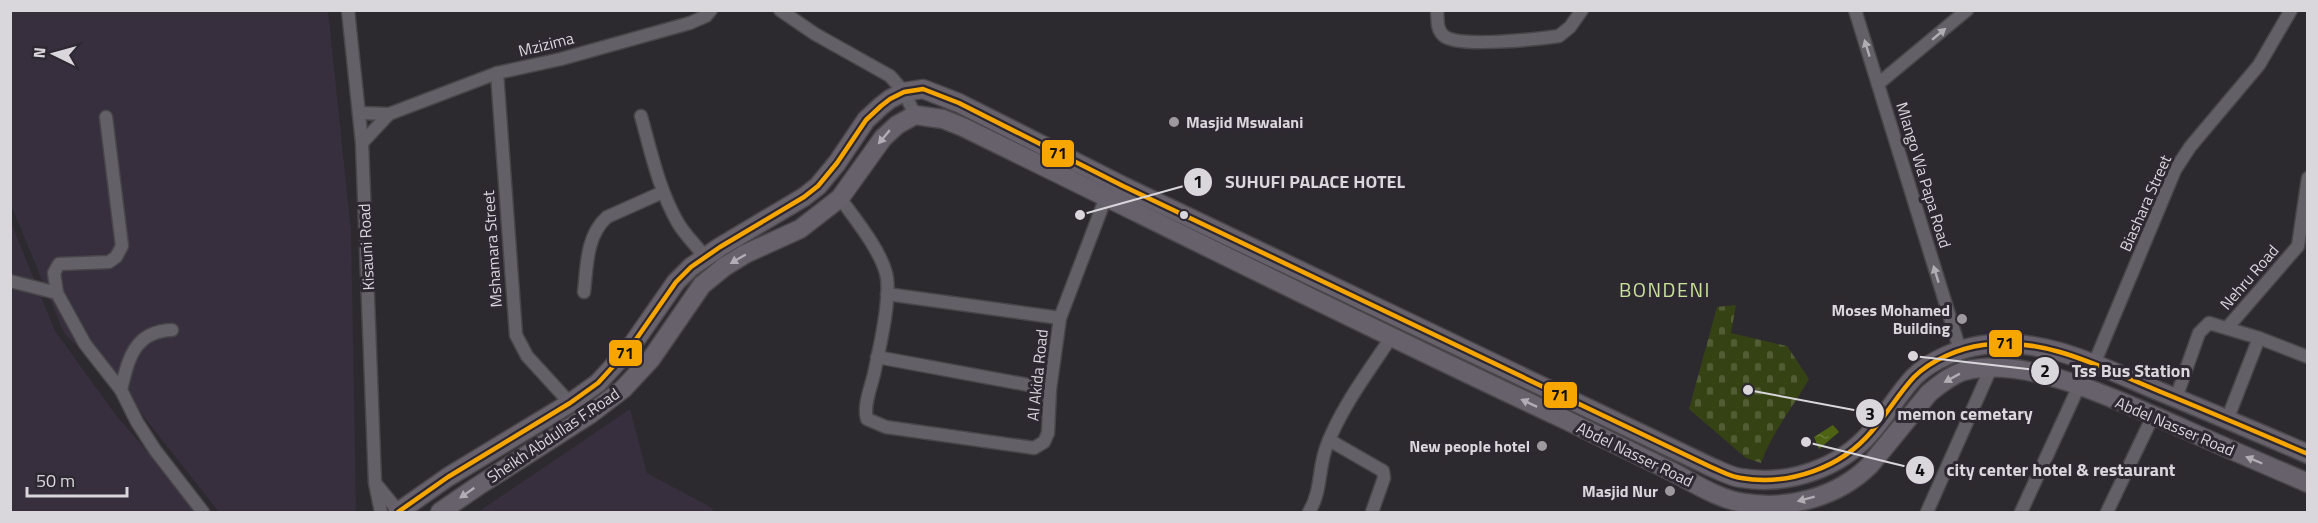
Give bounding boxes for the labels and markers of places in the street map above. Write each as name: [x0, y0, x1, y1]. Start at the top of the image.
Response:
place label: Masjid Mswalani: [1186, 110, 1303, 134]
marker: Masjid Mswalani: [1167, 115, 1181, 129]
callout: SUHUFI PALACE HOTEL: [1183, 164, 1417, 200]
unlabelled marker: [1178, 209, 1190, 221]
place label: Moses Mohamed Building: [1832, 298, 1950, 340]
marker: Moses Mohamed Building: [1955, 312, 1969, 326]
callout: Tss Bus Station: [2030, 353, 2203, 389]
callout: memon cemetary: [1855, 395, 2044, 431]
place label: New people hotel: [1409, 434, 1530, 458]
marker: New people hotel: [1535, 439, 1549, 453]
callout: city center hotel & restaurant: [1905, 452, 2188, 488]
place label: Masjid Nur: [1582, 479, 1658, 503]
marker: Masjid Nur: [1663, 484, 1677, 498]

